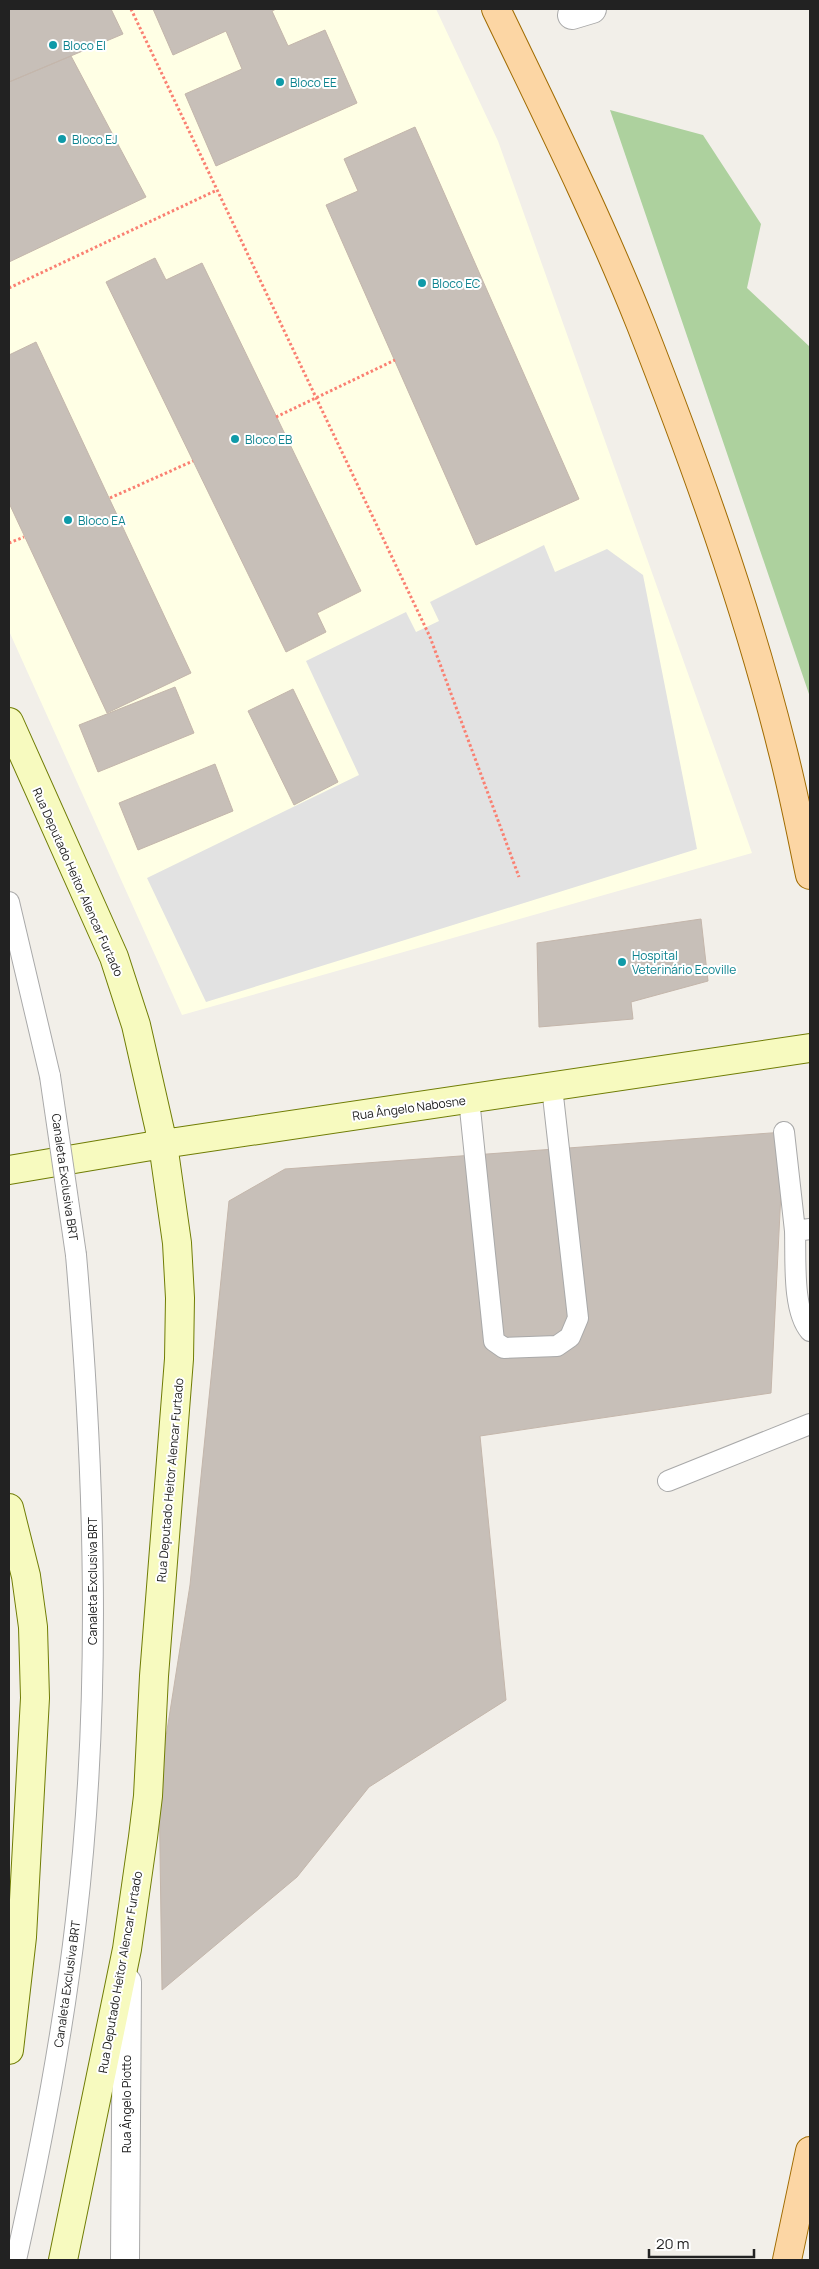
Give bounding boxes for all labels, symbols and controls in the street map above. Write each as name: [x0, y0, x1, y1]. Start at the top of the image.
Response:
place label: Bloco EI: [63, 37, 106, 54]
marker: Bloco EI: [47, 39, 59, 51]
place label: Bloco EE: [290, 74, 337, 91]
marker: Bloco EE: [274, 76, 286, 88]
place label: Bloco EJ: [72, 131, 118, 148]
marker: Bloco EJ: [56, 133, 68, 145]
place label: Bloco EC: [432, 275, 481, 292]
marker: Bloco EC: [416, 277, 428, 289]
place label: Bloco EB: [245, 431, 292, 448]
marker: Bloco EB: [229, 433, 241, 445]
place label: Bloco EA: [78, 512, 126, 529]
marker: Bloco EA: [62, 514, 74, 526]
street label: Rua Deputado Heitor Alencar Furtado: [29, 785, 127, 979]
place label: Hospital Veterinário Ecoville: [632, 947, 736, 978]
marker: Hospital Veterinário Ecoville: [616, 956, 628, 968]
street label: Rua Ângelo Nabosne: [351, 1092, 467, 1124]
street label: Canaleta Exclusiva BRT: [48, 1112, 82, 1242]
street label: Rua Deputado Heitor Alencar Furtado: [153, 1377, 187, 1583]
street label: Canaleta Exclusiva BRT: [84, 1516, 101, 1645]
street label: Rua Deputado Heitor Alencar Furtado: [94, 1870, 146, 2074]
street label: Canaleta Exclusiva BRT: [50, 1919, 84, 2049]
street label: Rua Ângelo Piotto: [118, 2055, 135, 2153]
scale bar: [649, 2226, 754, 2258]
text: 20 m: [656, 2233, 689, 2254]

